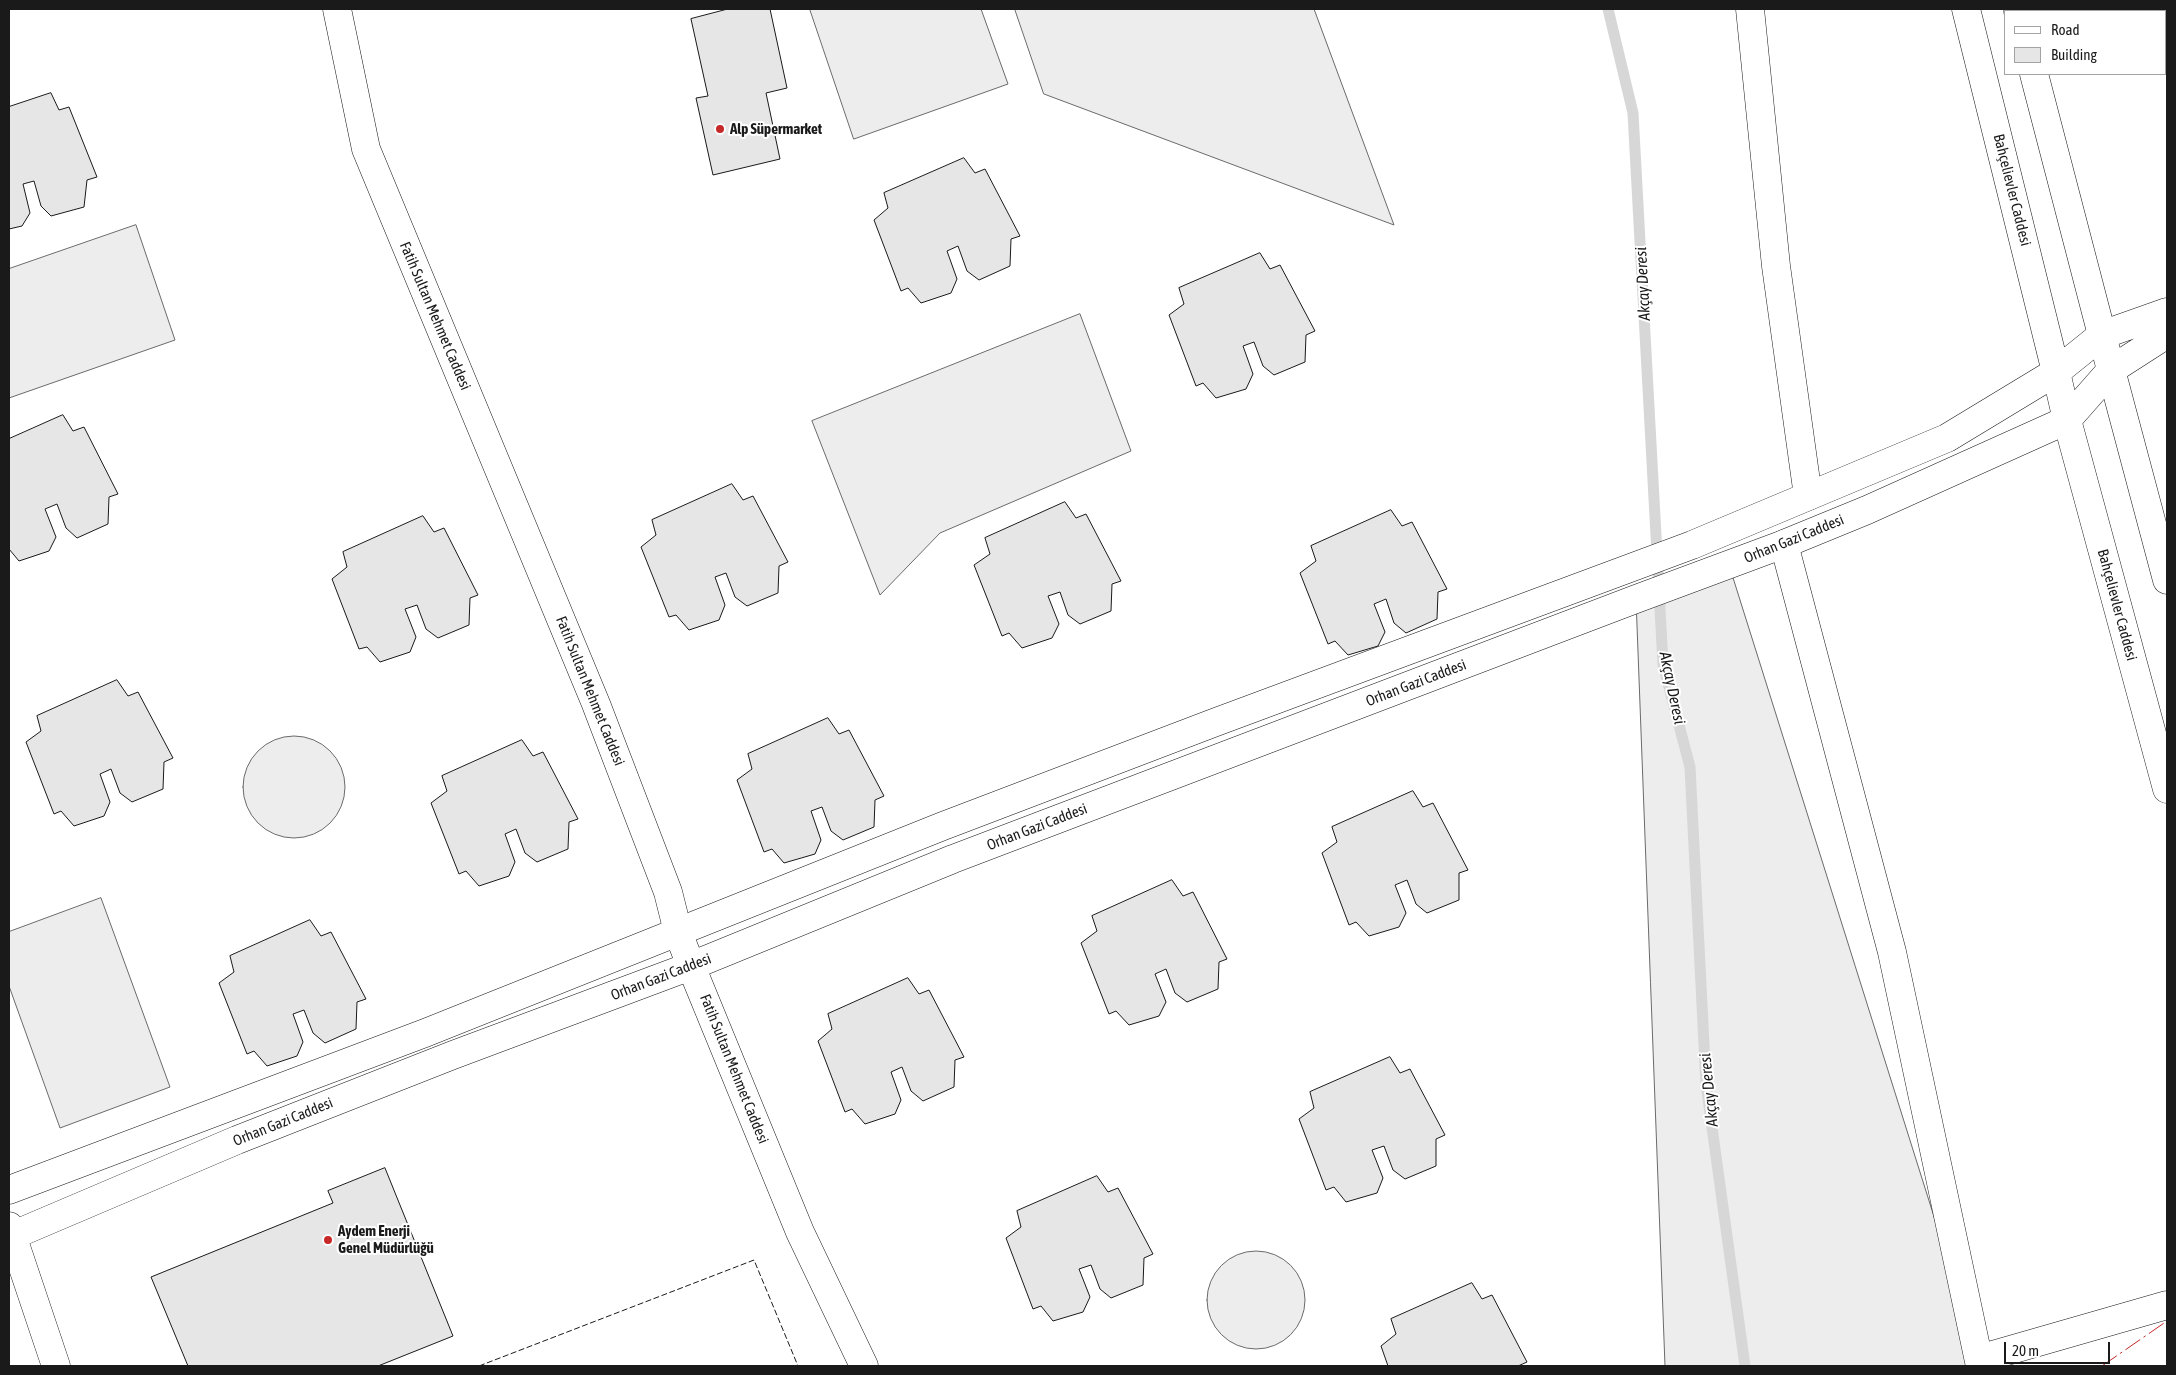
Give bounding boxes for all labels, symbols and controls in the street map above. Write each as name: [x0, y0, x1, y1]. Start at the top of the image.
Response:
legend: [2004, 10, 2166, 75]
text: Road: [2051, 21, 2080, 38]
text: Building: [2051, 46, 2097, 63]
place label: Alp Süpermarket: [730, 120, 822, 138]
marker: Alp Süpermarket: [714, 123, 726, 135]
street label: Bahçelievler Caddesi: [1989, 132, 2035, 248]
street label: Fatih Sultan Mehmet Caddesi: [396, 239, 474, 393]
water label: Akçay Deresi: [1631, 247, 1655, 321]
street label: Orhan Gazi Caddesi: [1741, 511, 1847, 567]
street label: Bahçelievler Caddesi: [2093, 547, 2141, 663]
street label: Fatih Sultan Mehmet Caddesi: [552, 614, 628, 768]
water label: Akçay Deresi: [1655, 650, 1689, 726]
street label: Orhan Gazi Caddesi: [1363, 656, 1469, 710]
street label: Orhan Gazi Caddesi: [984, 800, 1090, 854]
street label: Orhan Gazi Caddesi: [608, 950, 714, 1004]
street label: Fatih Sultan Mehmet Caddesi: [696, 992, 772, 1146]
water label: Akçay Deresi: [1696, 1052, 1722, 1128]
street label: Orhan Gazi Caddesi: [230, 1094, 336, 1150]
place label: Aydem Enerji Genel Müdürlüğü: [338, 1222, 434, 1257]
marker: Aydem Enerji Genel Müdürlüğü: [322, 1234, 334, 1246]
scale bar: [2006, 1332, 2112, 1364]
text: 20 m: [2012, 1342, 2039, 1359]

